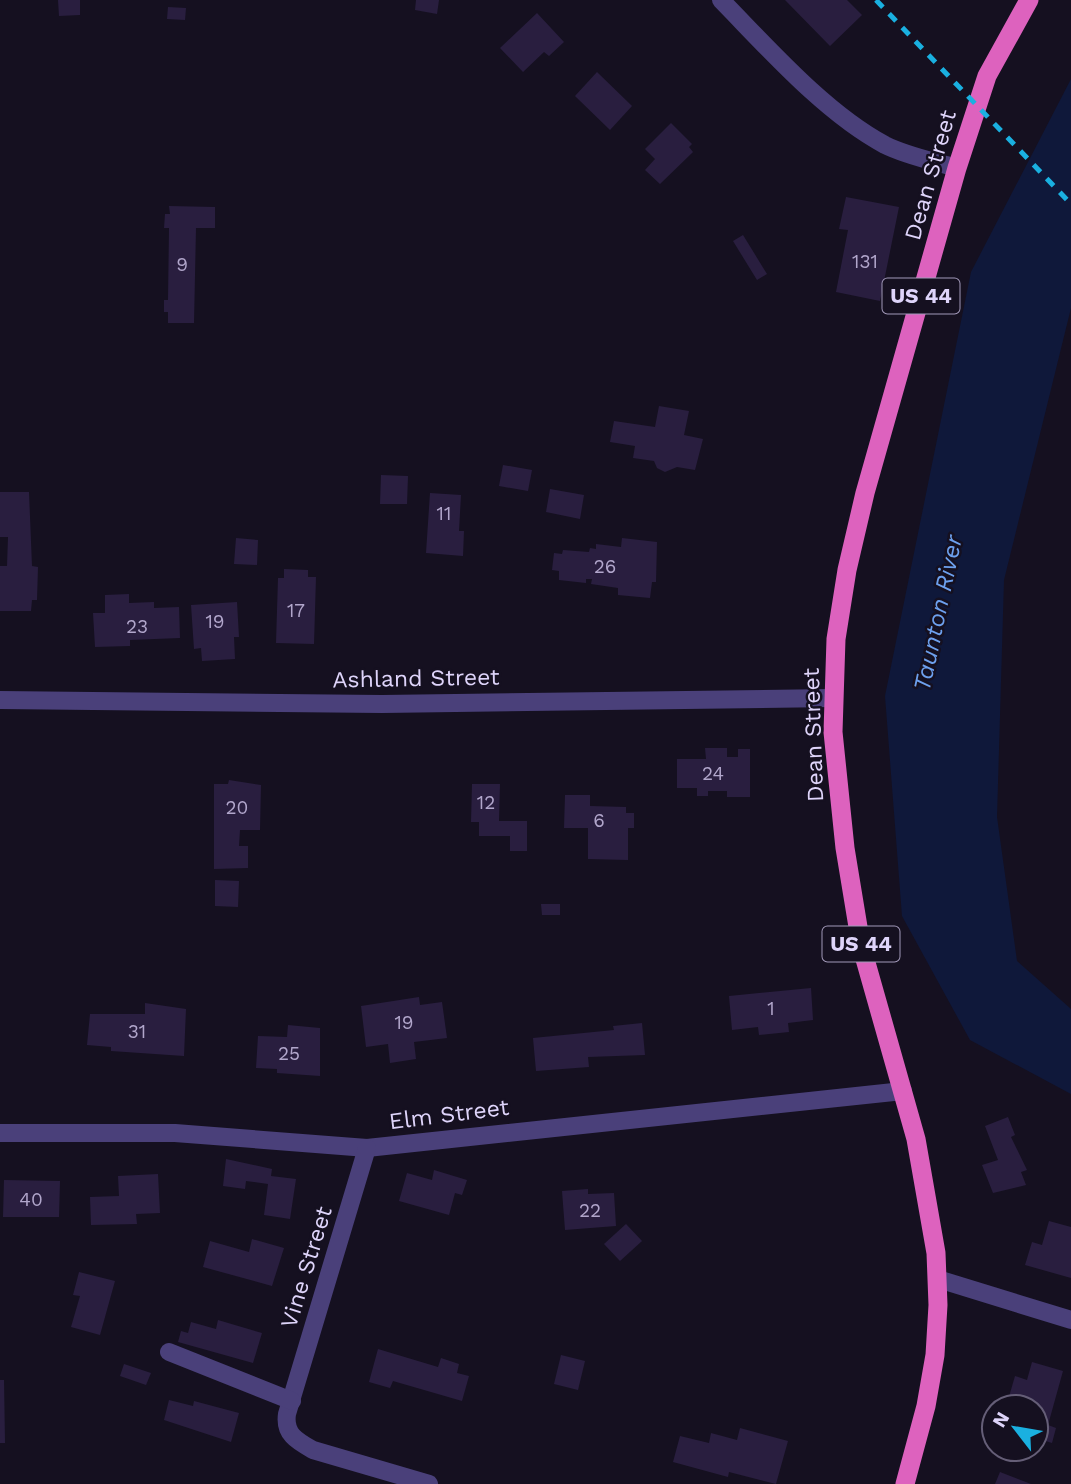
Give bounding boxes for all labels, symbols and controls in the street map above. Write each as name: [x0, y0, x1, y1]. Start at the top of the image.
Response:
street label: Dean Street: [899, 107, 962, 243]
house number: 131: [852, 250, 878, 273]
house number: 9: [176, 253, 188, 276]
road number: US 44: [883, 278, 960, 314]
house number: 11: [437, 502, 451, 525]
water label: Taunton River: [908, 531, 969, 693]
house number: 26: [594, 555, 616, 578]
house number: 17: [287, 599, 305, 622]
house number: 19: [205, 610, 225, 633]
house number: 23: [126, 615, 148, 638]
street label: Ashland Street: [332, 664, 500, 693]
street label: Dean Street: [798, 667, 829, 803]
house number: 24: [702, 762, 724, 785]
house number: 12: [477, 791, 495, 814]
house number: 20: [226, 796, 248, 819]
house number: 6: [593, 809, 605, 832]
road number: US 44: [822, 926, 900, 962]
house number: 1: [767, 997, 775, 1020]
house number: 19: [394, 1011, 414, 1034]
house number: 31: [128, 1020, 146, 1043]
house number: 25: [278, 1042, 300, 1065]
street label: Elm Street: [388, 1094, 511, 1135]
house number: 40: [19, 1188, 43, 1211]
house number: 22: [579, 1199, 601, 1222]
street label: Vine Street: [275, 1203, 338, 1331]
north arrow: [980, 1393, 1050, 1463]
text: N: [987, 1408, 1014, 1431]

